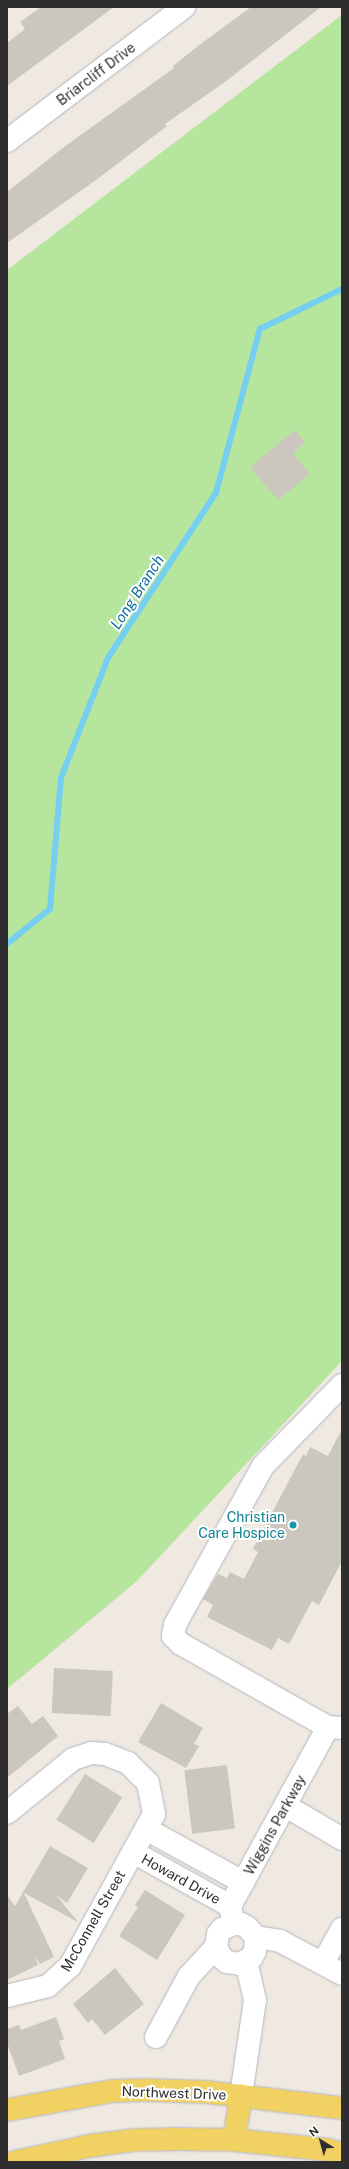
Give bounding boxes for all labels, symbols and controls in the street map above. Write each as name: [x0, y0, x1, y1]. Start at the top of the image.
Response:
street label: Briarcliff Drive: [53, 39, 139, 109]
water label: Long Branch: [106, 552, 168, 632]
place label: Christian Care Hospice: [198, 1509, 285, 1542]
marker: Christian Care Hospice: [288, 1520, 298, 1530]
street label: Wiggins Parkway: [241, 1772, 309, 1878]
street label: Howard Drive: [139, 1850, 223, 1908]
street label: McConnell Street: [57, 1867, 129, 1975]
street label: Northwest Drive: [121, 2083, 227, 2103]
north arrow: [301, 2121, 341, 2161]
text: N: [307, 2124, 321, 2139]

